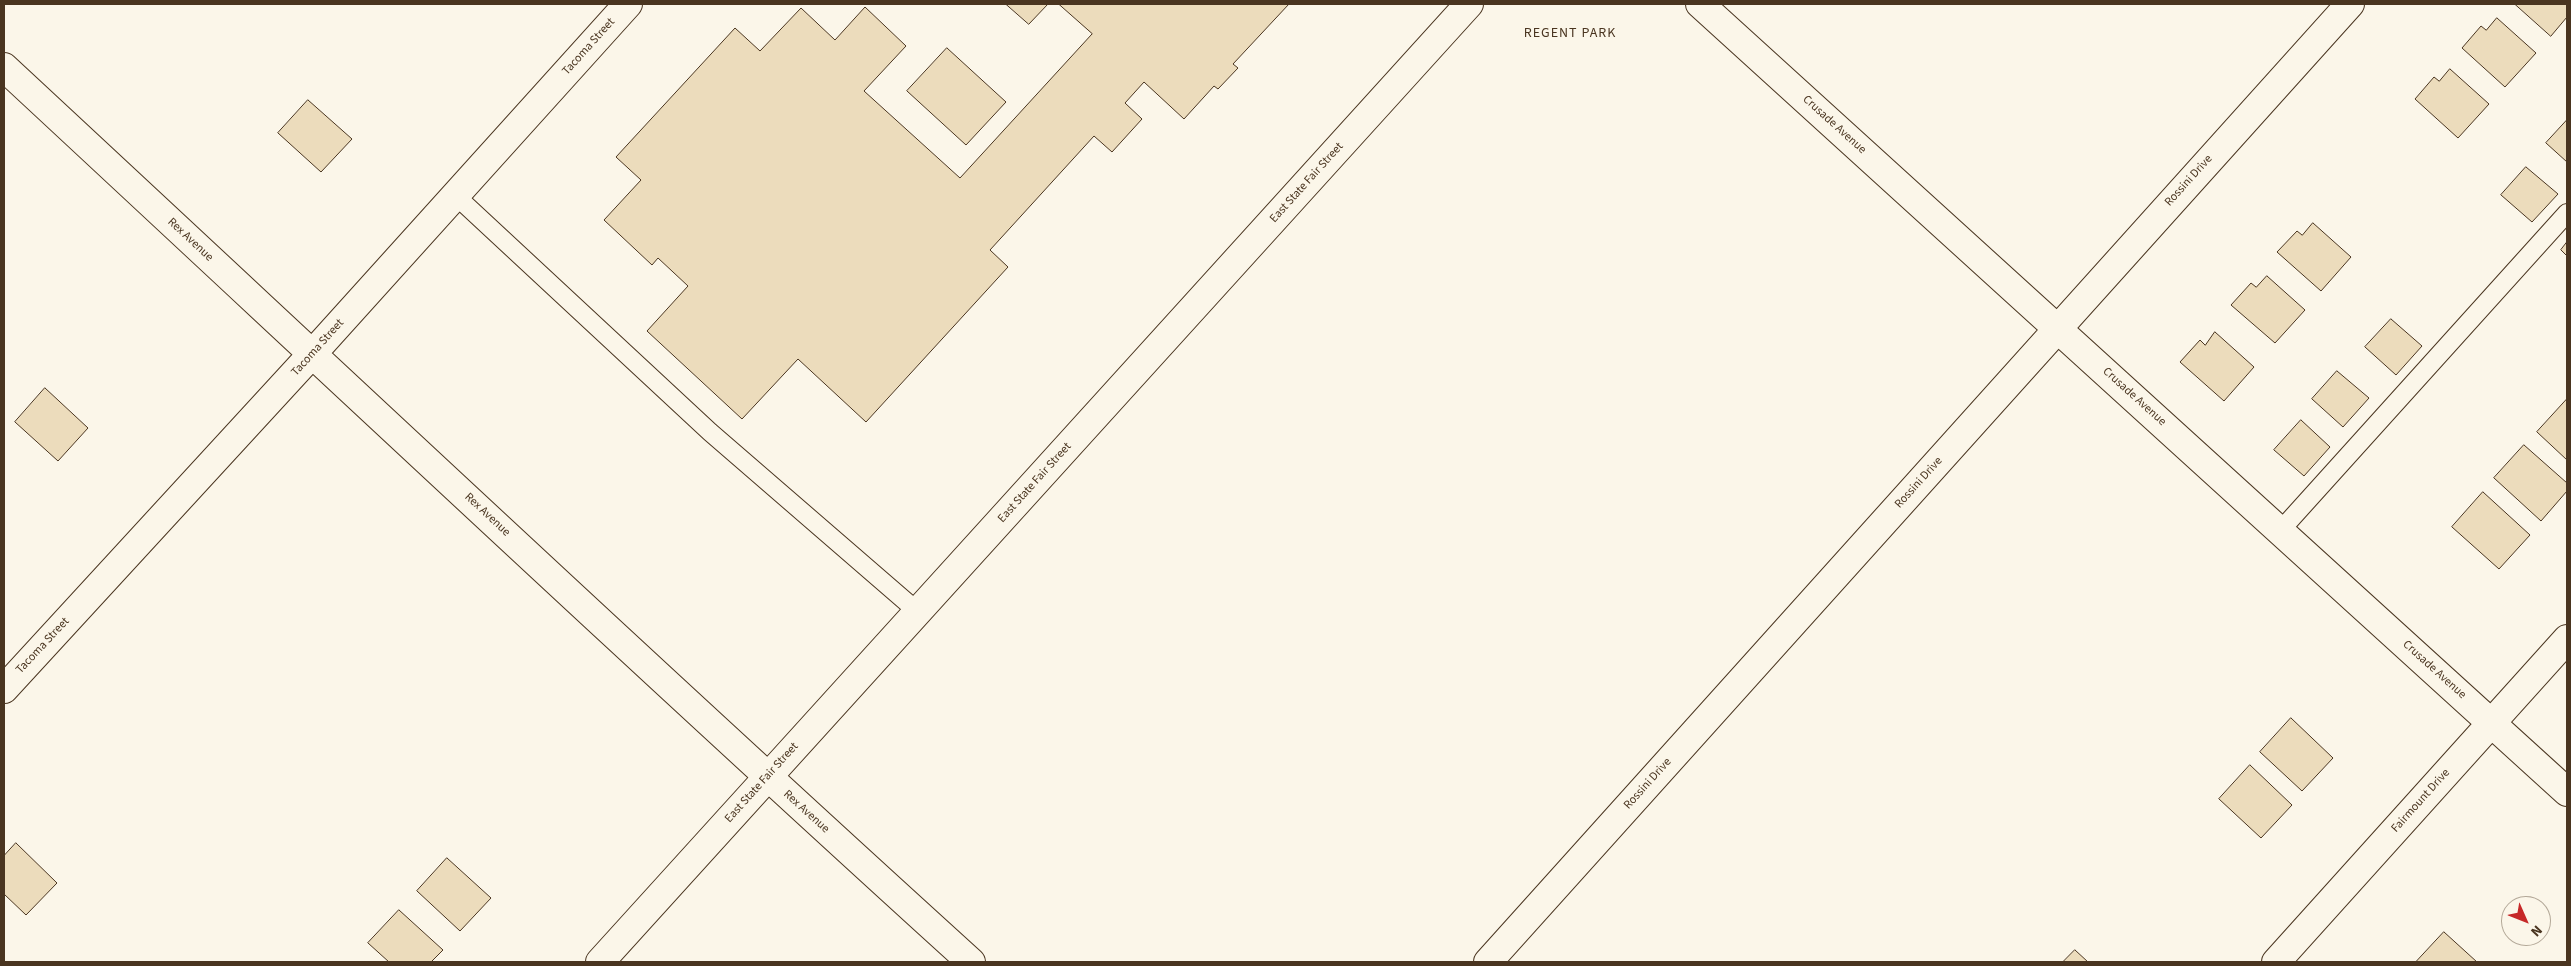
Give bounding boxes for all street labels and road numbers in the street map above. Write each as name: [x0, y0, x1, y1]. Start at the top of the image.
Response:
street label: Tacoma Street: [560, 16, 618, 78]
street label: Crusade Avenue: [1799, 93, 1869, 157]
street label: East State Fair Street: [1267, 140, 1347, 226]
street label: Rossini Drive: [2162, 152, 2216, 210]
street label: Rex Avenue: [164, 215, 216, 265]
street label: Tacoma Street: [289, 317, 347, 379]
street label: Crusade Avenue: [2099, 365, 2169, 429]
street label: East State Fair Street: [995, 440, 1075, 526]
street label: Rossini Drive: [1892, 454, 1946, 512]
street label: Rex Avenue: [461, 490, 513, 540]
street label: Tacoma Street: [13, 615, 73, 677]
street label: Crusade Avenue: [2399, 638, 2469, 702]
street label: East State Fair Street: [722, 740, 802, 826]
street label: Rossini Drive: [1621, 755, 1675, 813]
street label: Fairmount Drive: [2389, 766, 2453, 836]
street label: Rex Avenue: [780, 787, 832, 837]

